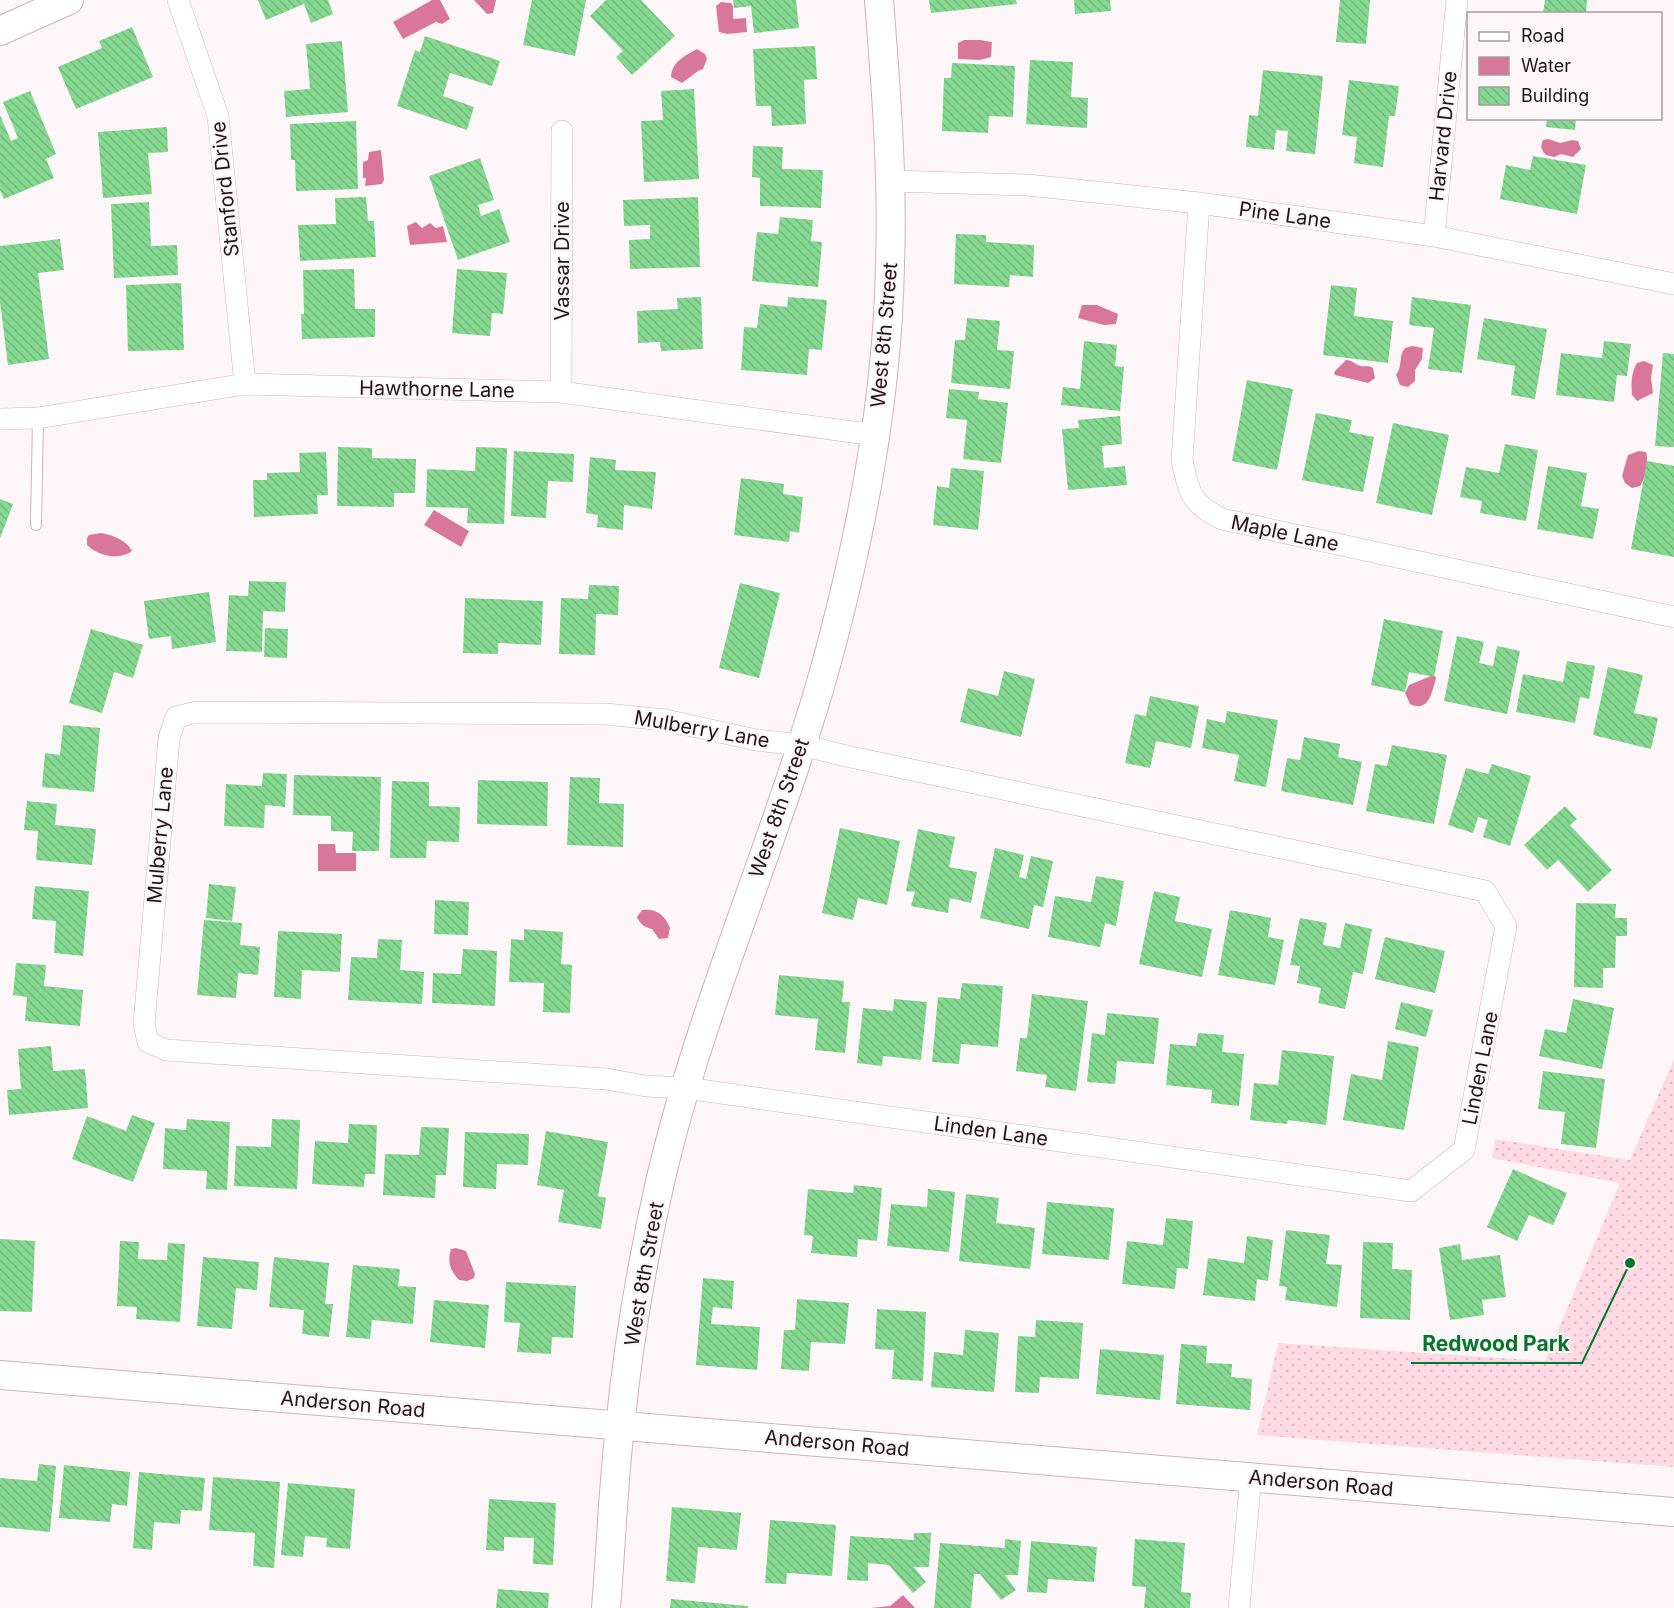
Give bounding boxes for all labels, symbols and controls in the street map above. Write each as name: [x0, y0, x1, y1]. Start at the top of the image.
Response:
legend: [1467, 12, 1662, 120]
text: Road: [1521, 25, 1564, 46]
text: Water: [1521, 55, 1571, 76]
street label: Harvard Drive: [1424, 70, 1462, 202]
text: Building: [1521, 85, 1589, 106]
street label: Stanford Drive: [206, 120, 244, 258]
street label: Pine Lane: [1237, 197, 1333, 233]
street label: Vassar Drive: [550, 201, 574, 321]
street label: West 8th Street: [866, 261, 902, 409]
street label: Hawthorne Lane: [359, 376, 515, 402]
street label: Maple Lane: [1229, 510, 1341, 556]
street label: Mulberry Lane: [632, 705, 772, 753]
street label: West 8th Street: [744, 735, 814, 881]
street label: Mulberry Lane: [142, 766, 178, 904]
street label: Linden Lane: [1457, 1009, 1503, 1127]
street label: Linden Lane: [932, 1111, 1050, 1151]
street label: West 8th Street: [620, 1200, 669, 1348]
callout: Redwood Park: [1411, 1324, 1582, 1363]
text: Redwood Park: [1422, 1331, 1571, 1356]
street label: Anderson Road: [280, 1386, 426, 1422]
street label: Anderson Road: [764, 1425, 910, 1461]
street label: Anderson Road: [1248, 1465, 1394, 1501]

